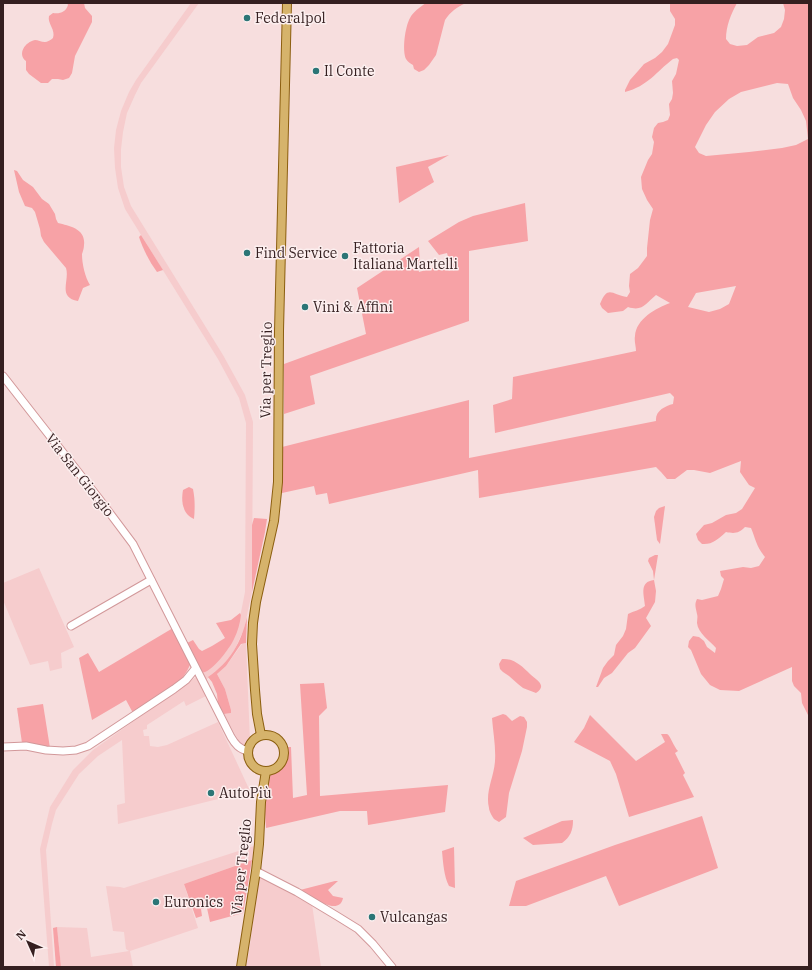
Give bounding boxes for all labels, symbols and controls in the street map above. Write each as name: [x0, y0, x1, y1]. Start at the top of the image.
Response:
place label: Federalpol: [255, 9, 326, 27]
marker: Federalpol: [242, 13, 252, 23]
place label: Il Conte: [324, 62, 375, 80]
marker: Il Conte: [311, 66, 321, 76]
place label: Fattoria Italiana Martelli: [353, 239, 458, 273]
place label: Find Service: [255, 244, 337, 262]
marker: Find Service: [242, 248, 252, 258]
marker: Fattoria Italiana Martelli: [340, 251, 350, 261]
place label: Vini & Affini: [313, 298, 393, 316]
marker: Vini & Affini: [300, 302, 310, 312]
street label: Via per Treglio: [256, 321, 276, 419]
street label: Via San Giorgio: [42, 430, 118, 520]
place label: AutoPiù: [219, 784, 272, 802]
marker: AutoPiù: [206, 788, 216, 798]
street label: Via per Treglio: [227, 818, 255, 916]
place label: Euronics: [164, 893, 223, 911]
marker: Euronics: [151, 897, 161, 907]
place label: Vulcangas: [380, 908, 448, 926]
marker: Vulcangas: [367, 912, 377, 922]
north arrow: [8, 922, 48, 962]
text: N: [13, 927, 29, 943]

